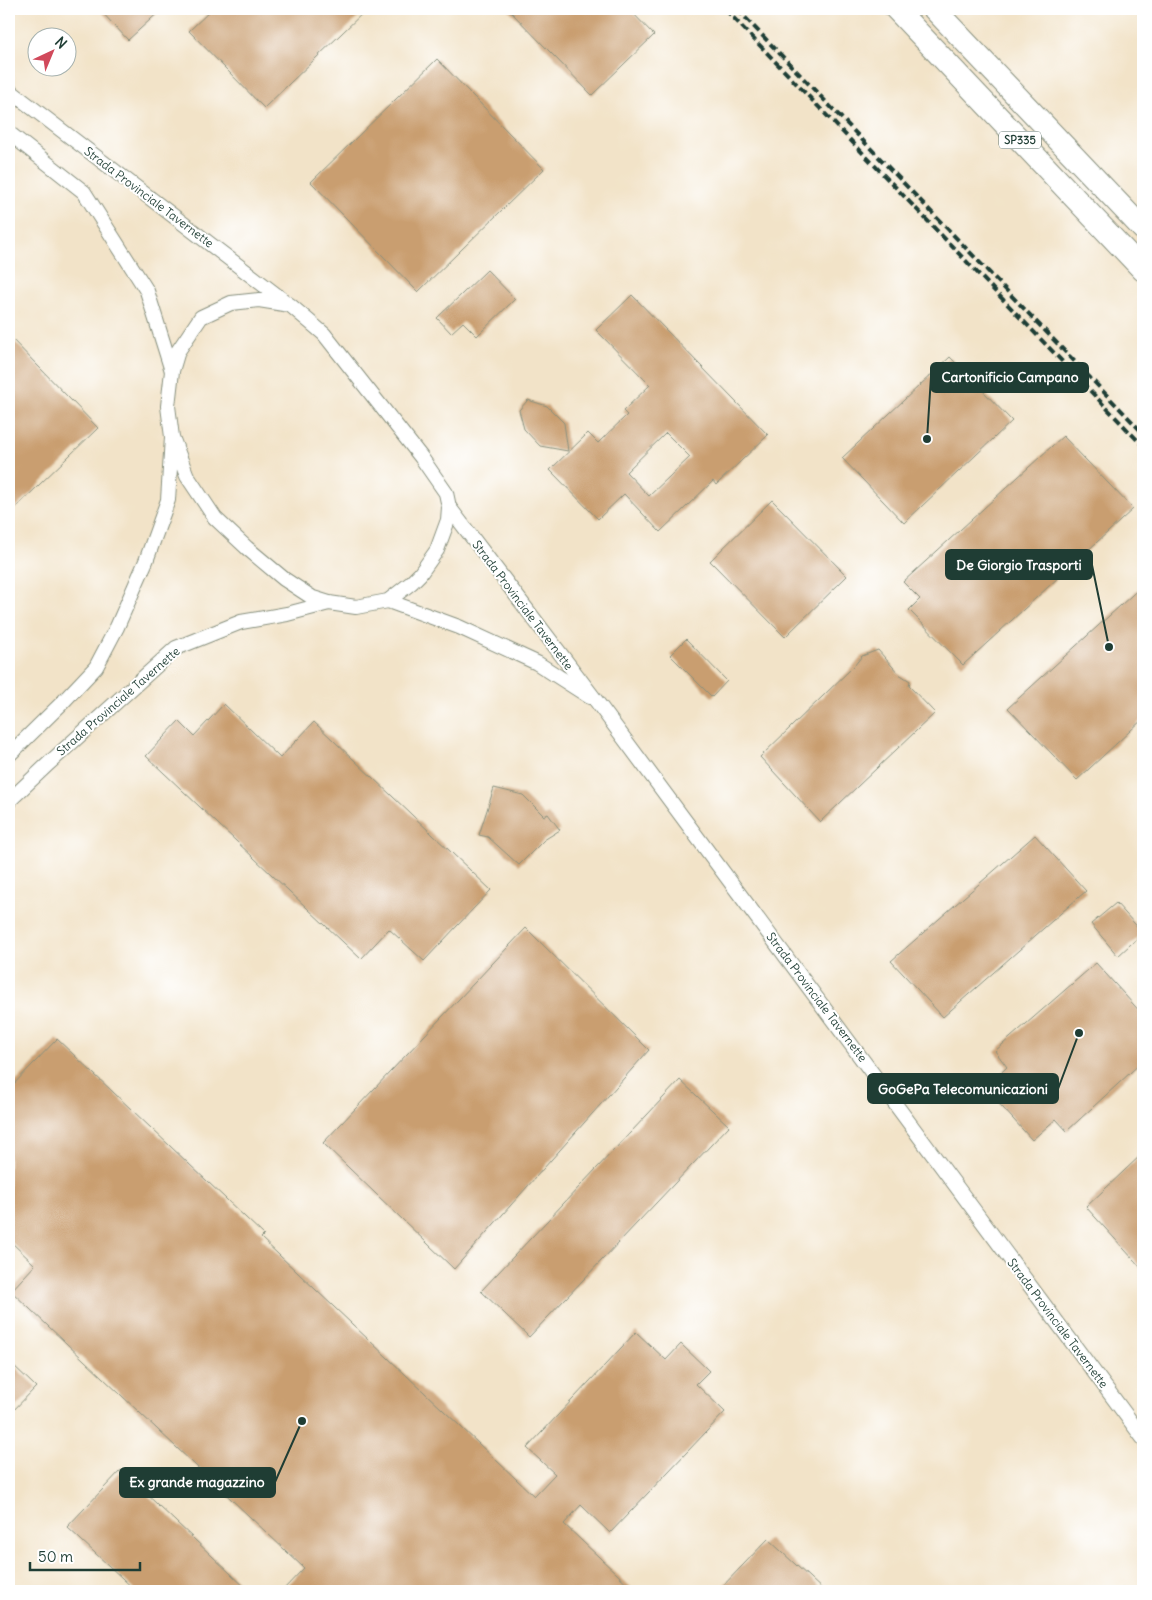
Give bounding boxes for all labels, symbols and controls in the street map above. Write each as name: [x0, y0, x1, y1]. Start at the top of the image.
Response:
north arrow: [28, 28, 78, 78]
text: N: [51, 33, 71, 52]
road number: SP335: [999, 132, 1041, 148]
street label: Strada Provinciale Tavernette: [81, 143, 217, 251]
callout: Cartonificio Campano: [931, 363, 1088, 392]
text: Cartonificio Campano: [941, 368, 1079, 386]
street label: Strada Provinciale Tavernette: [469, 537, 577, 673]
callout: De Giorgio Trasporti: [946, 550, 1092, 579]
text: De Giorgio Trasporti: [956, 556, 1082, 574]
street label: Strada Provinciale Tavernette: [53, 643, 183, 759]
street label: Strada Provinciale Tavernette: [763, 929, 871, 1065]
callout: GoGePa Telecomunicazioni: [868, 1074, 1058, 1103]
text: GoGePa Telecomunicazioni: [878, 1080, 1048, 1098]
street label: Strada Provinciale Tavernette: [1004, 1255, 1112, 1391]
callout: Ex grande magazzino: [120, 1468, 275, 1497]
text: Ex grande magazzino: [129, 1473, 265, 1491]
scale bar: [30, 1540, 140, 1572]
text: 50 m: [38, 1547, 73, 1566]

